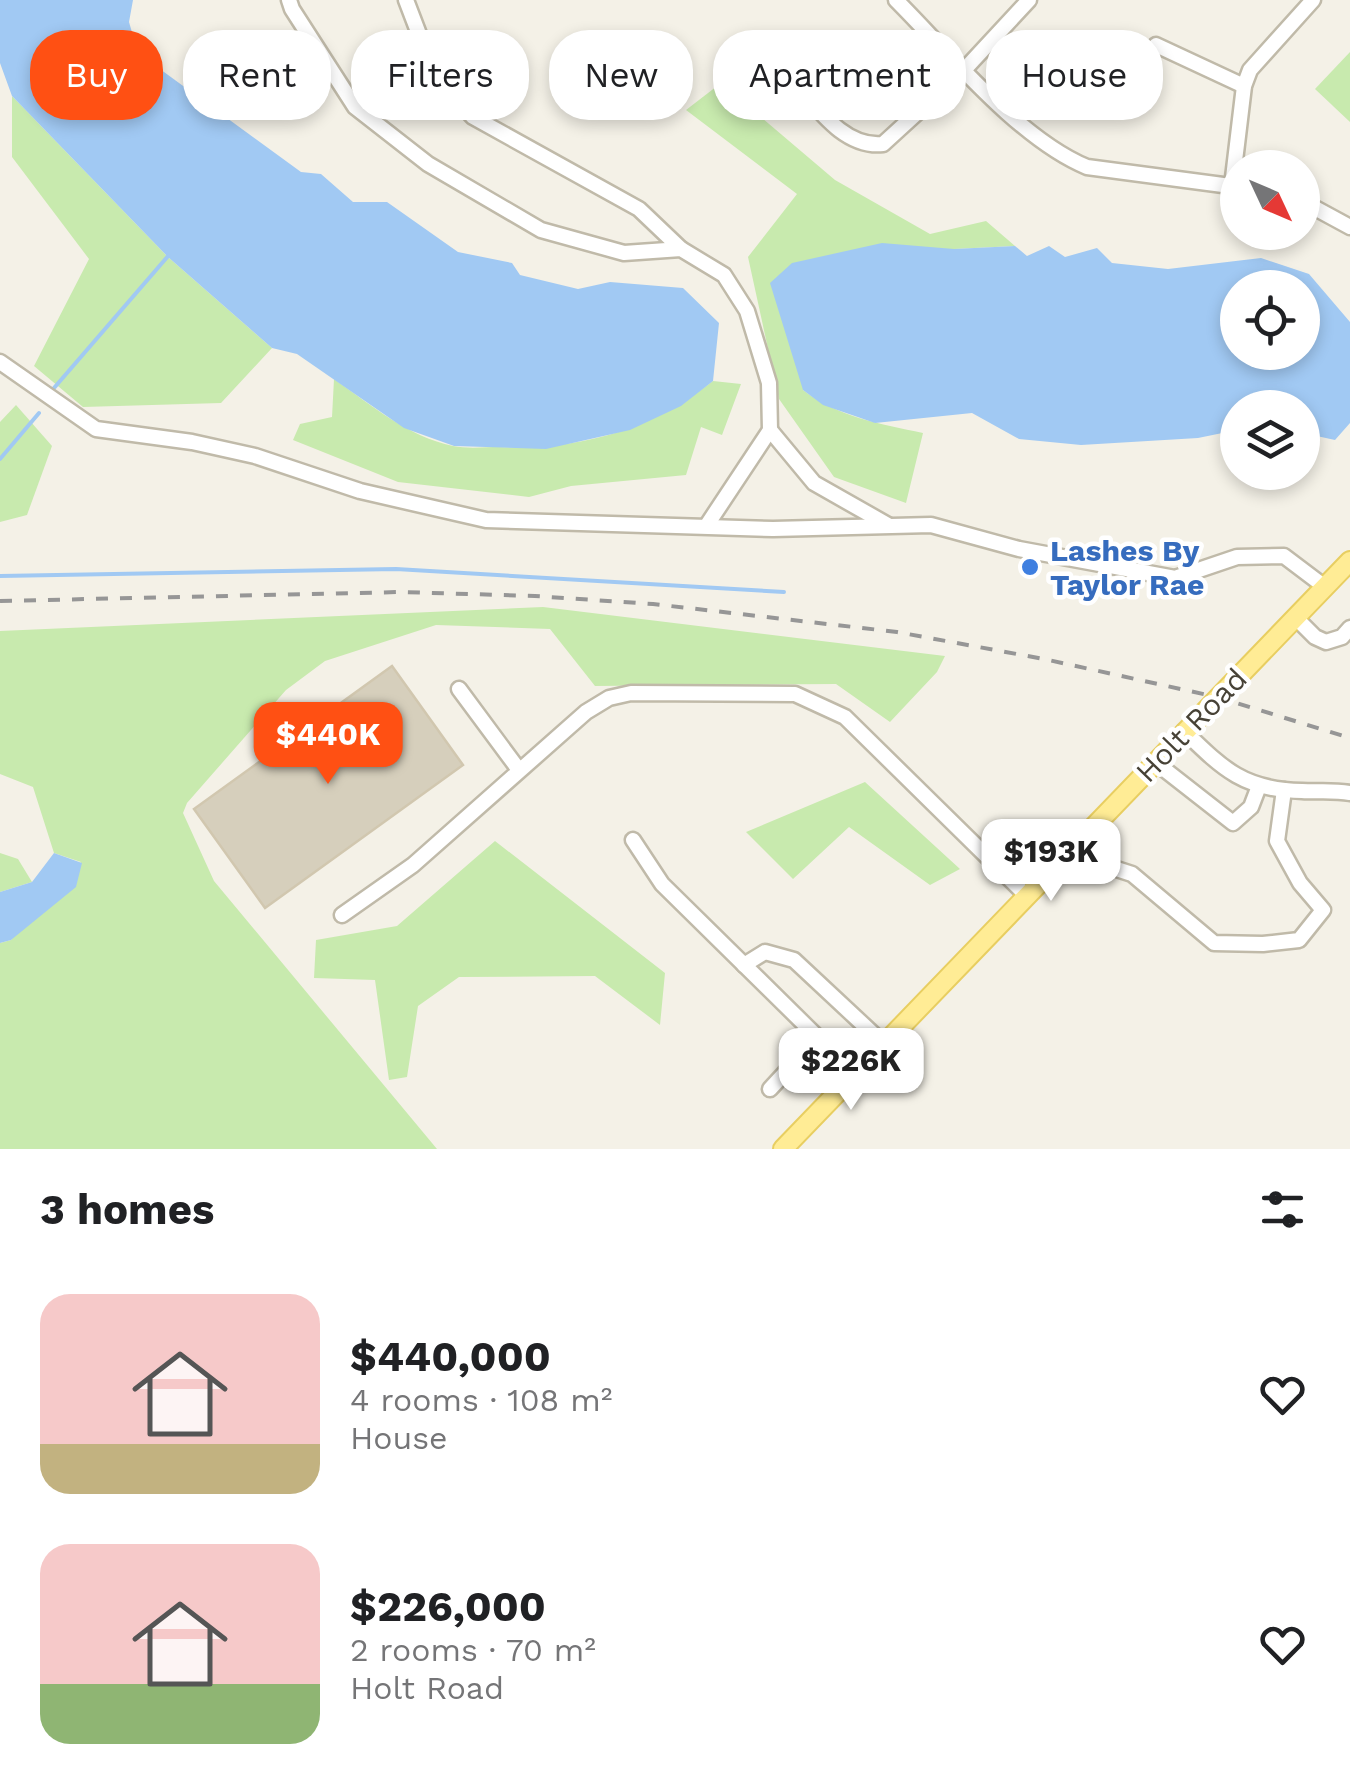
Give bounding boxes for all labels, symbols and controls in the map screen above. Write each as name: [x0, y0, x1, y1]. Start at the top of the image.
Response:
chip: Buy: [30, 30, 163, 120]
chip: Rent: [183, 30, 331, 120]
chip: Filters: [351, 30, 529, 120]
chip: New: [549, 30, 693, 120]
chip: Apartment: [713, 30, 966, 120]
chip: House: [986, 30, 1163, 120]
north arrow: [1220, 150, 1320, 250]
map controls: [1220, 150, 1320, 490]
button: locate: [1220, 270, 1320, 370]
button: layers: [1220, 390, 1320, 490]
place label: Lashes By Taylor Rae: [1050, 533, 1204, 602]
marker: Lashes By Taylor Rae: [1019, 556, 1041, 578]
street label: Holt Road: [1128, 661, 1254, 789]
pin: $440K: [258, 702, 398, 787]
text: $440K: [276, 715, 380, 753]
pin: $193K: [981, 819, 1121, 904]
text: $193K: [1004, 832, 1098, 870]
pin: $226K: [781, 1028, 921, 1113]
text: $226K: [801, 1041, 901, 1079]
icon: filters: [1255, 1182, 1310, 1237]
text: 3 homes: [40, 1185, 214, 1234]
text: $440,000: [350, 1332, 551, 1381]
icon: home: [120, 1334, 240, 1454]
icon: heart: [1255, 1367, 1310, 1422]
text: 4 rooms · 108 m²: [350, 1381, 612, 1419]
text: House: [350, 1419, 448, 1457]
text: $226,000: [350, 1582, 546, 1631]
icon: home: [120, 1584, 240, 1704]
icon: heart: [1255, 1617, 1310, 1672]
text: 2 rooms · 70 m²: [350, 1631, 596, 1669]
text: Holt Road: [350, 1669, 504, 1707]

